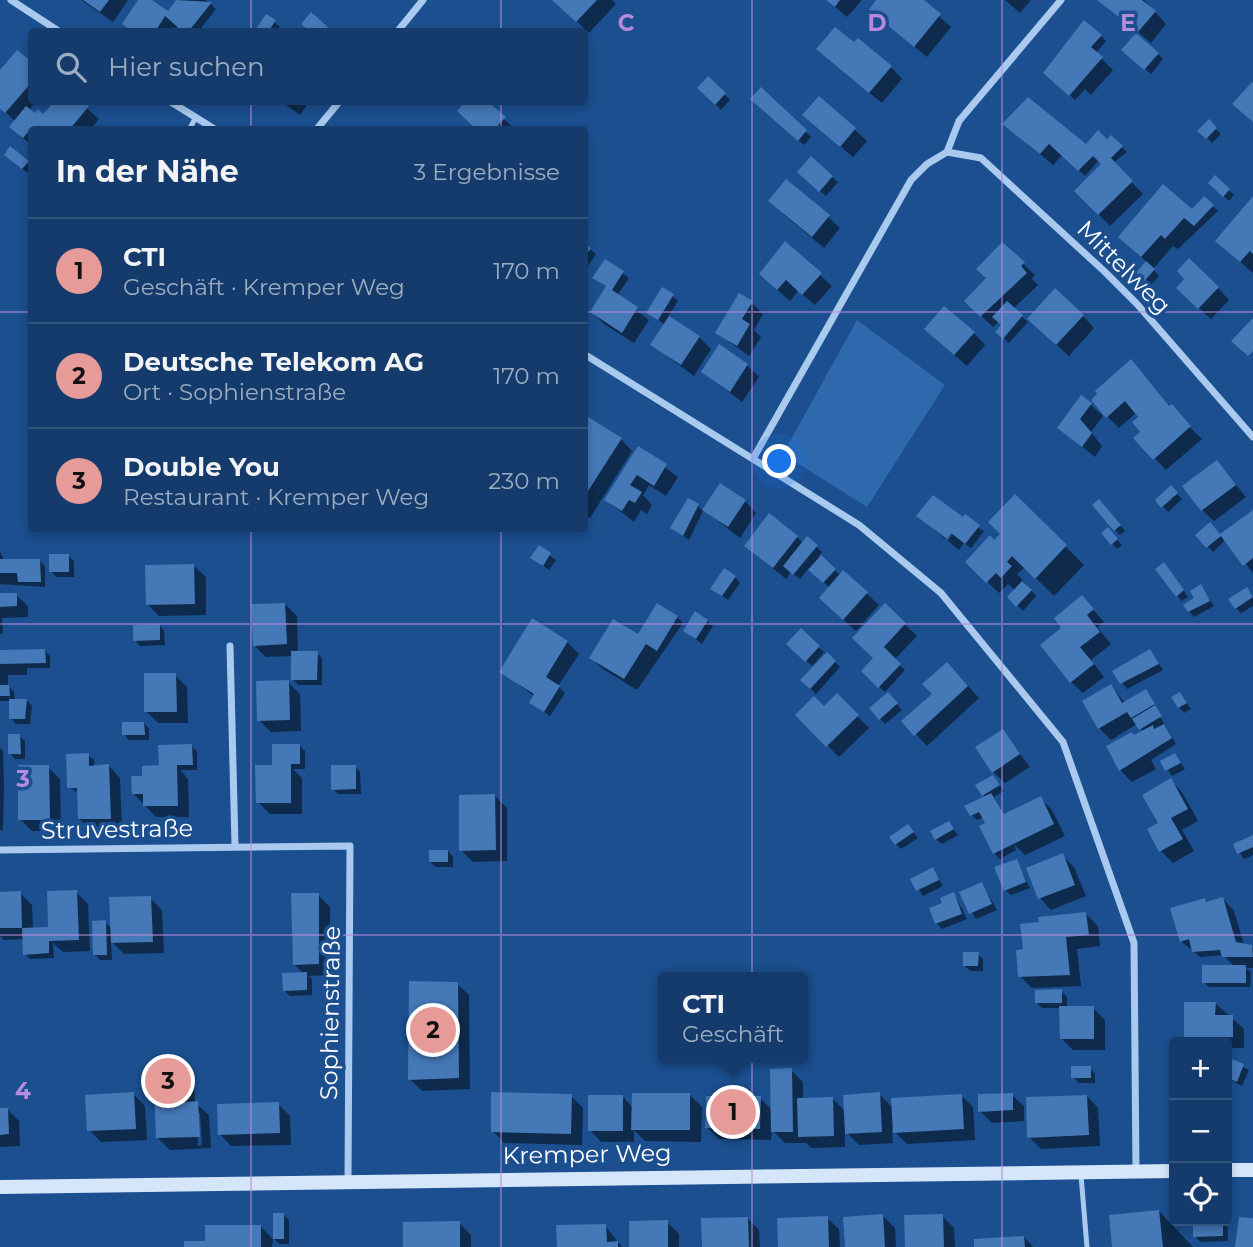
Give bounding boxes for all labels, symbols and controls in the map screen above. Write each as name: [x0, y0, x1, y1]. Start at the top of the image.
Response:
text: C: [618, 9, 635, 37]
text: D: [868, 9, 887, 37]
text: E: [1120, 9, 1136, 37]
search box: [28, 28, 588, 105]
icon: search: [52, 48, 90, 86]
text: Hier suchen: [108, 51, 265, 83]
text: In der Nähe: [56, 153, 239, 190]
text: 3 Ergebnisse: [413, 158, 560, 186]
street label: Mittelweg: [1071, 214, 1177, 320]
text: CTI: [123, 241, 166, 273]
text: 1: [74, 257, 84, 285]
text: 170 m: [493, 257, 560, 285]
text: Geschäft · Kremper Weg: [123, 273, 405, 301]
text: Deutsche Telekom AG: [123, 346, 424, 378]
text: 2: [72, 362, 86, 390]
text: 170 m: [493, 362, 560, 390]
text: Ort · Sophienstraße: [123, 378, 346, 406]
your location: [762, 444, 796, 478]
text: Double You: [123, 451, 280, 483]
text: 3: [72, 467, 86, 495]
text: 230 m: [488, 467, 560, 495]
text: Restaurant · Kremper Weg: [123, 483, 429, 511]
text: 3: [15, 765, 30, 793]
street label: Struvestraße: [41, 813, 193, 845]
street label: Sophienstraße: [314, 926, 346, 1100]
popup: [658, 972, 808, 1063]
text: CTI: [682, 988, 725, 1020]
pin: 2: [410, 1004, 456, 1056]
text: Geschäft: [682, 1020, 784, 1048]
map controls: [1169, 1037, 1232, 1226]
button: +: [1169, 1037, 1232, 1100]
pin: 3: [145, 1055, 191, 1107]
text: 4: [15, 1077, 31, 1105]
pin: 1: [710, 1086, 756, 1138]
button: −: [1169, 1100, 1232, 1163]
street label: Kremper Weg: [502, 1138, 672, 1170]
button: locate: [1169, 1163, 1232, 1226]

